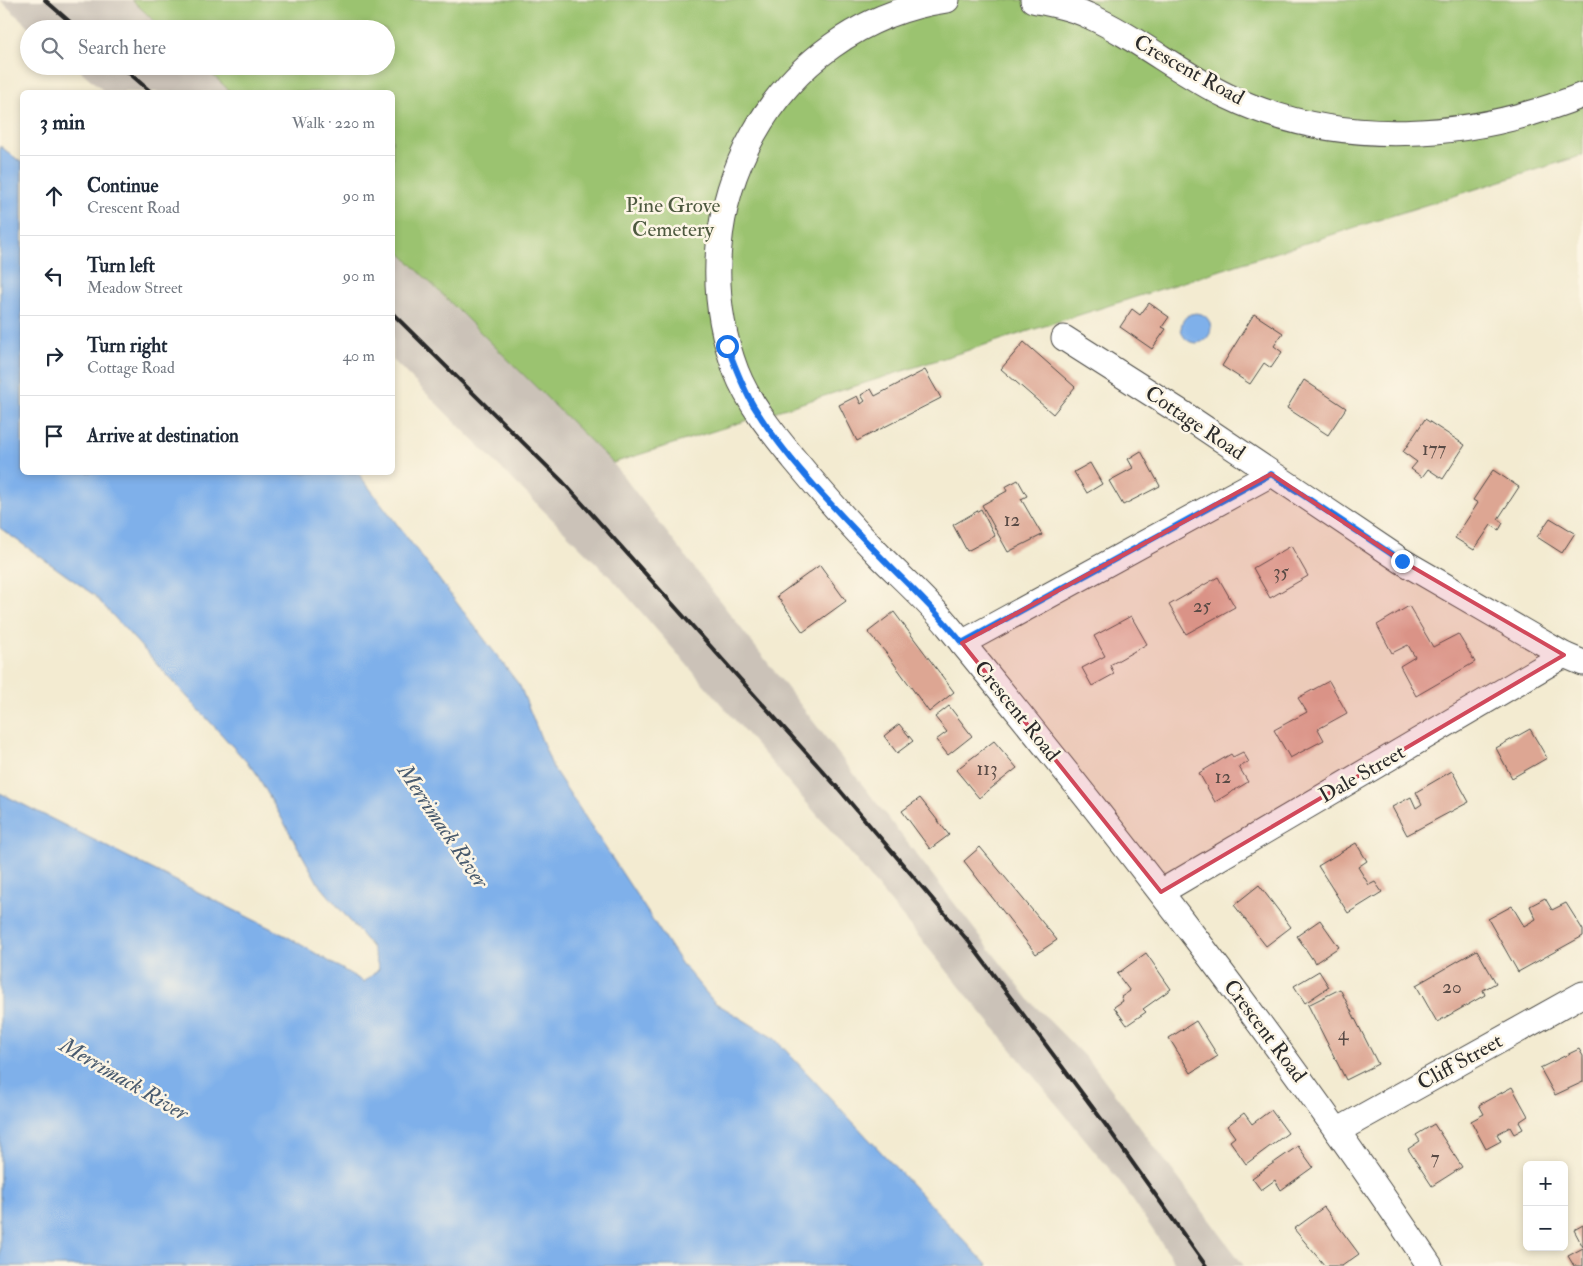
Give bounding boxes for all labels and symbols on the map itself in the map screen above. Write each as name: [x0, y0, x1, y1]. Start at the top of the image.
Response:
street label: Crescent Road: [1129, 29, 1249, 112]
park label: Pine Grove Cemetery: [626, 192, 721, 243]
route start: [716, 335, 739, 358]
street label: Cottage Road: [1140, 380, 1251, 467]
house number: 177: [1422, 437, 1446, 461]
house number: 12: [1004, 508, 1020, 532]
route end: [1391, 550, 1414, 573]
house number: 35: [1273, 560, 1289, 584]
house number: 25: [1193, 594, 1212, 618]
street label: Crescent Road: [968, 655, 1066, 767]
street label: Dale Street: [1314, 739, 1410, 809]
water label: Merrimack River: [390, 757, 496, 895]
house number: 113: [977, 757, 997, 781]
house number: 12: [1215, 765, 1231, 789]
street label: Crescent Road: [1218, 974, 1313, 1088]
house number: 20: [1442, 975, 1462, 999]
house number: 4: [1338, 1022, 1349, 1046]
street label: Cliff Street: [1413, 1027, 1508, 1096]
water label: Merrimack River: [53, 1030, 195, 1128]
house number: 7: [1431, 1146, 1440, 1170]

